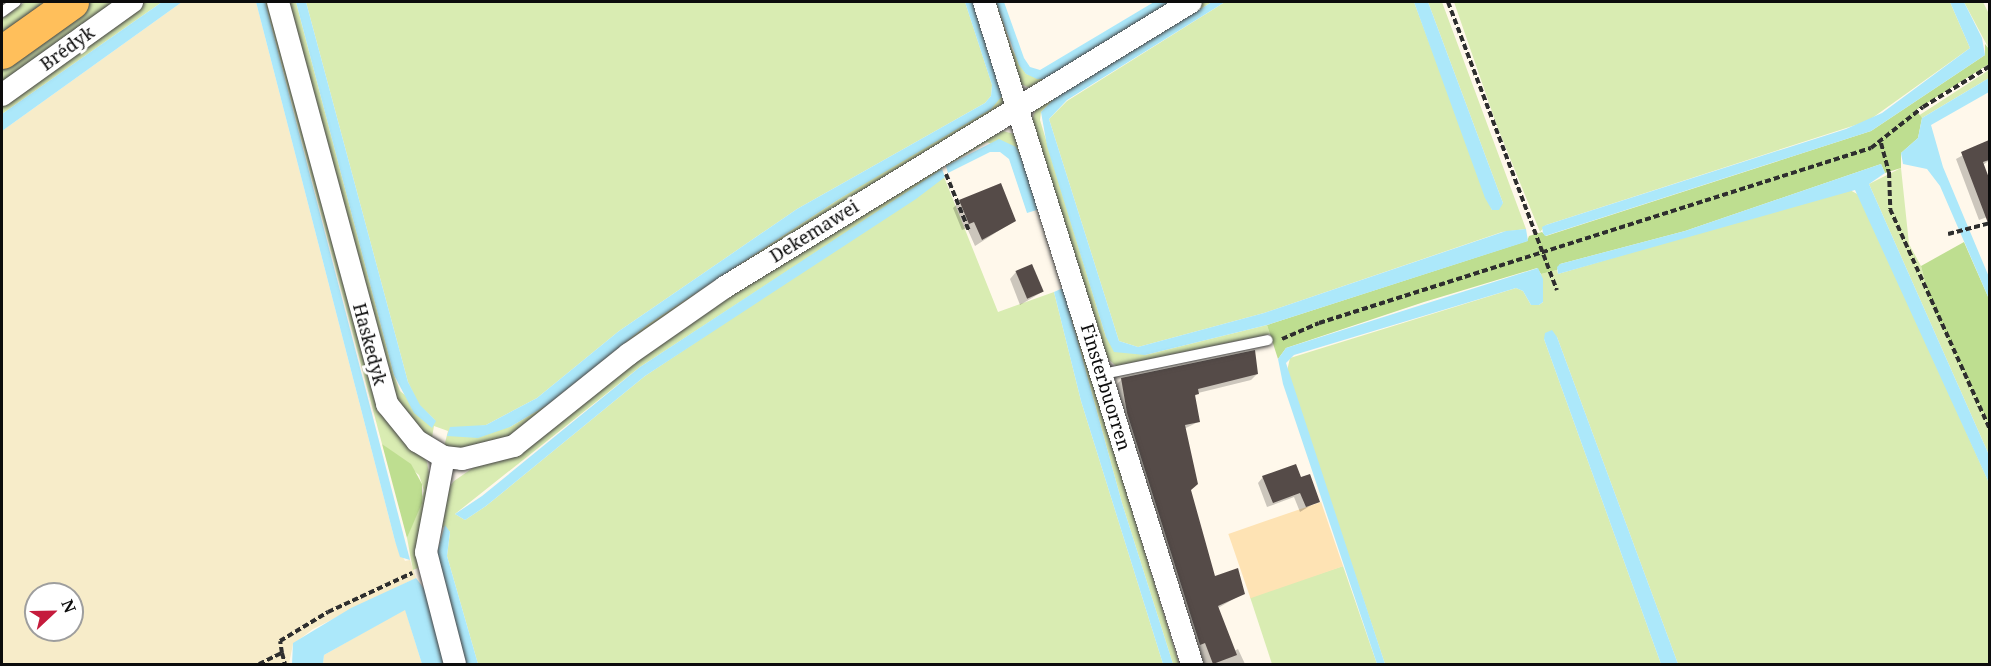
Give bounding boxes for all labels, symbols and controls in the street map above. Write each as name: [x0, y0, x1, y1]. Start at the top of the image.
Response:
street label: Brédyk: [36, 21, 98, 75]
street label: Dekemawei: [766, 195, 862, 267]
street label: Haskedyk: [349, 301, 391, 387]
street label: Finsterbuorren: [1076, 321, 1136, 453]
north arrow: [24, 582, 84, 642]
text: N: [56, 596, 81, 616]

